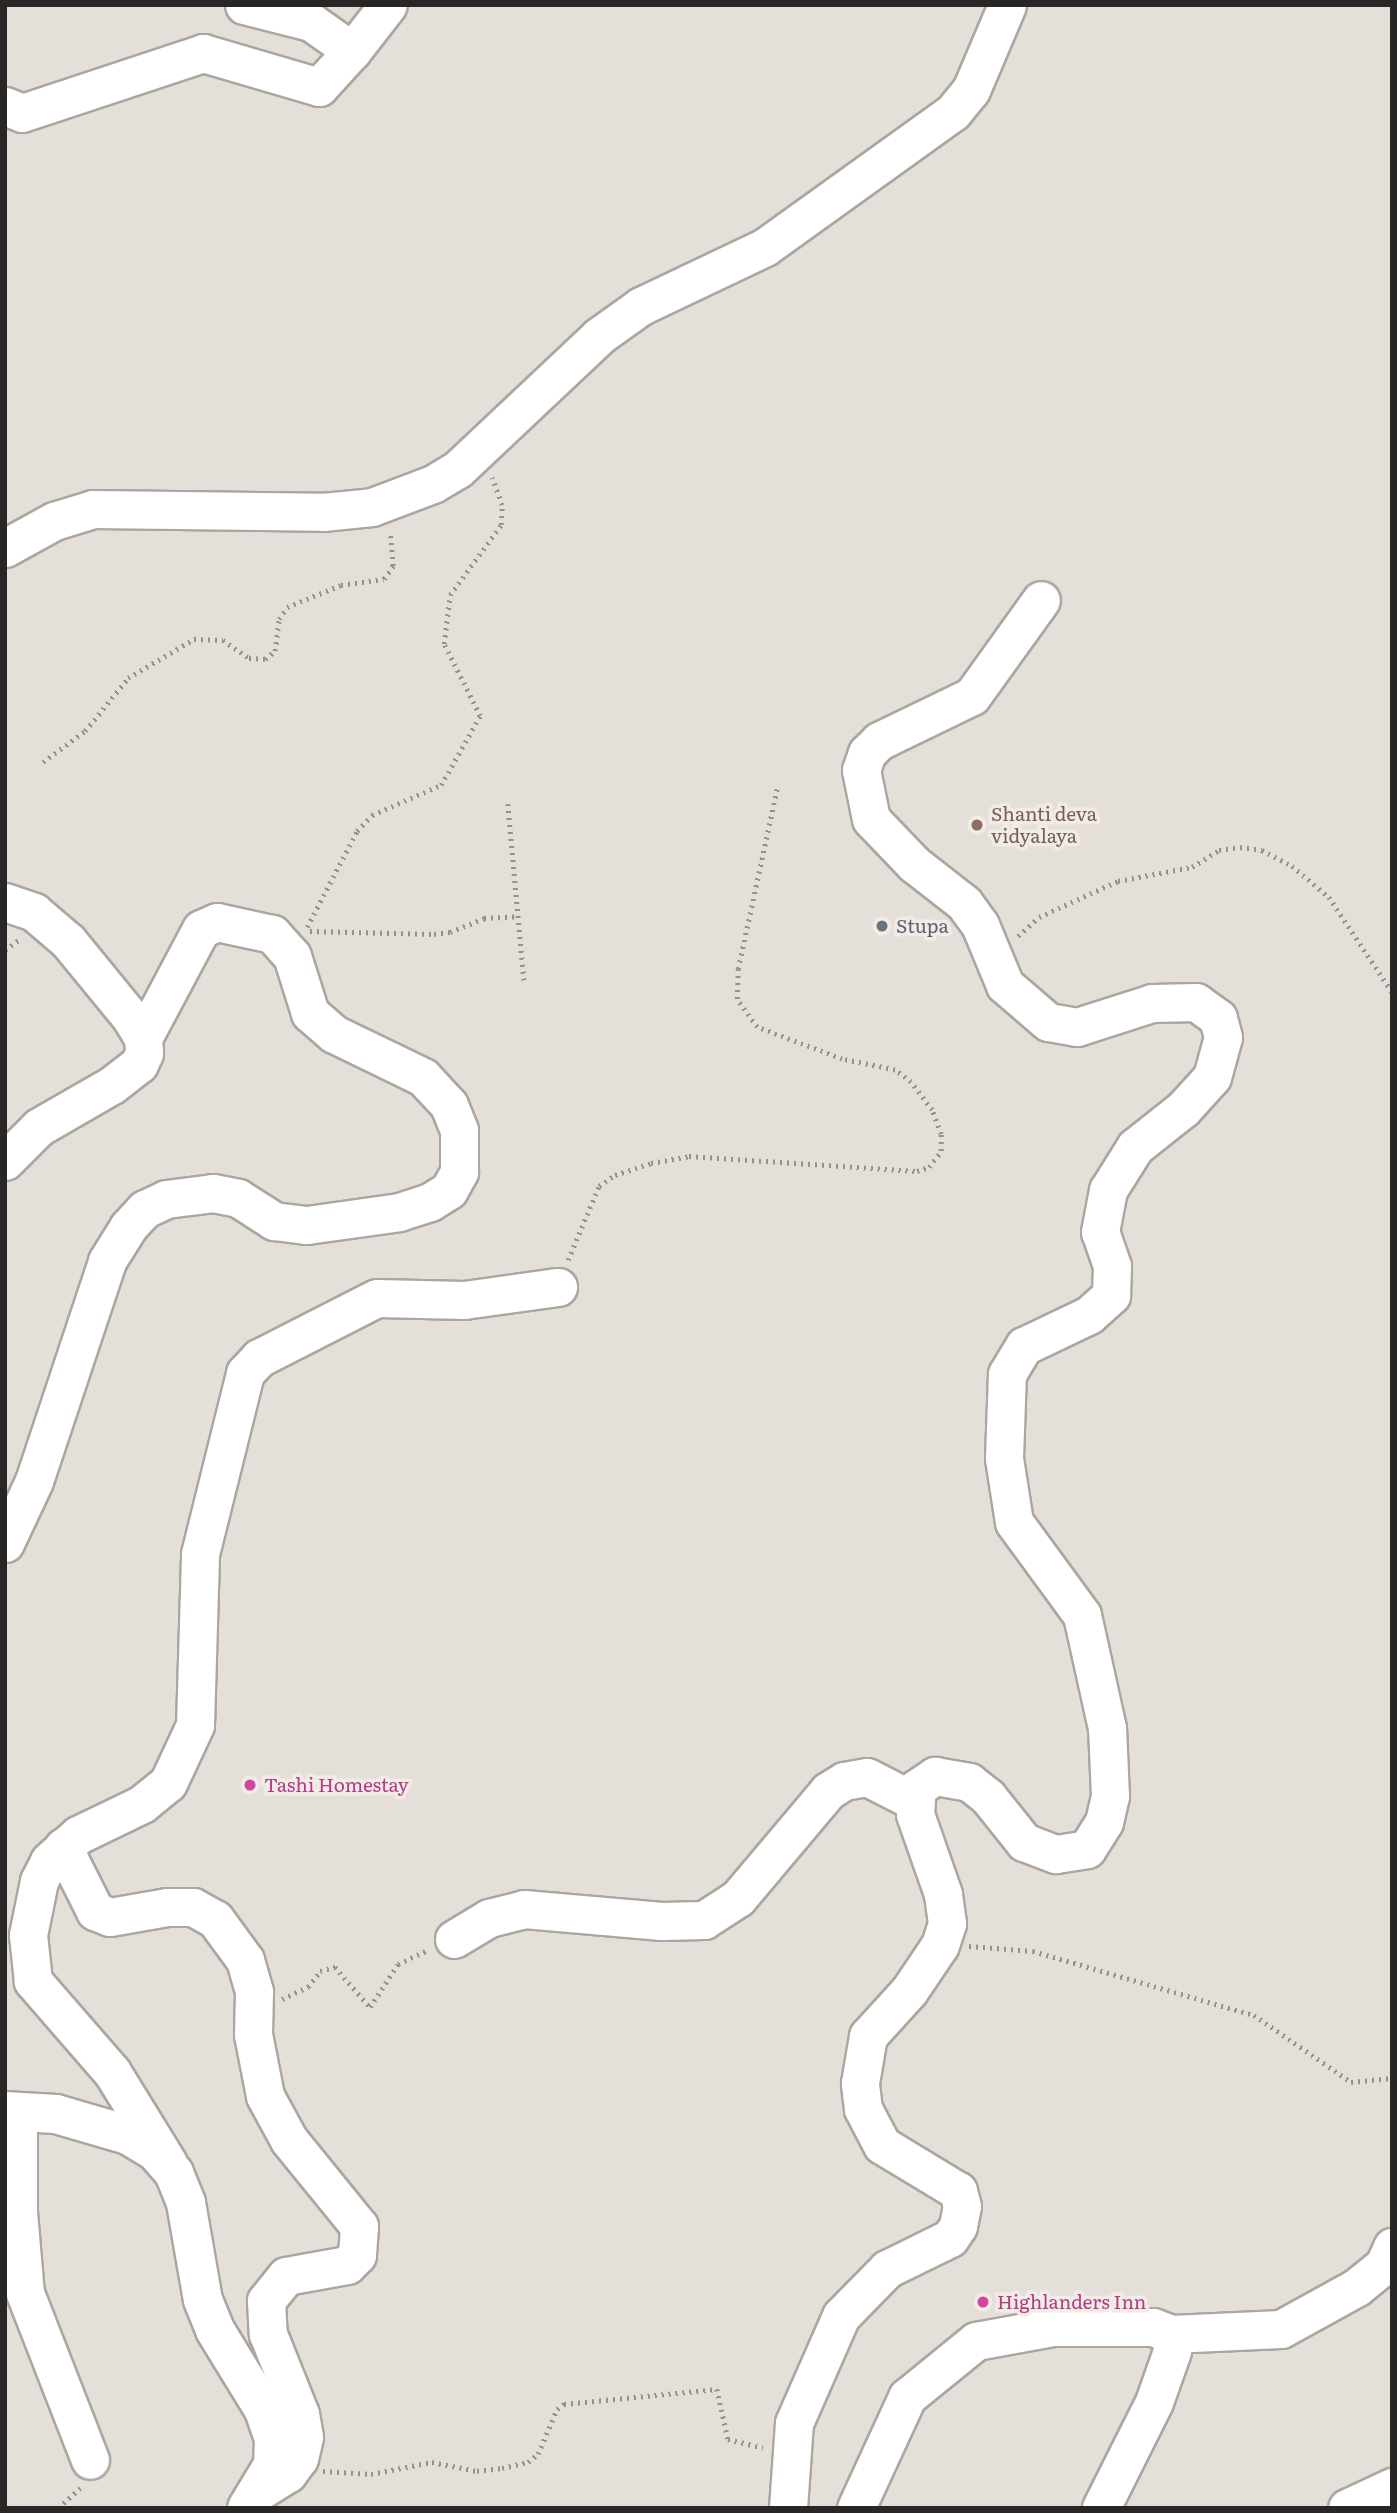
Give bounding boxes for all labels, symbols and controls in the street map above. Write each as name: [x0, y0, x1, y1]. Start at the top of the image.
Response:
place label: Shanti deva vidyalaya: [991, 803, 1097, 847]
marker: Shanti deva vidyalaya: [969, 817, 985, 833]
place label: Stupa: [896, 915, 949, 937]
marker: Stupa: [874, 918, 890, 934]
place label: Tashi Homestay: [264, 1774, 409, 1796]
marker: Tashi Homestay: [242, 1777, 258, 1793]
place label: Highlanders Inn: [997, 2291, 1146, 2313]
marker: Highlanders Inn: [975, 2294, 991, 2310]

